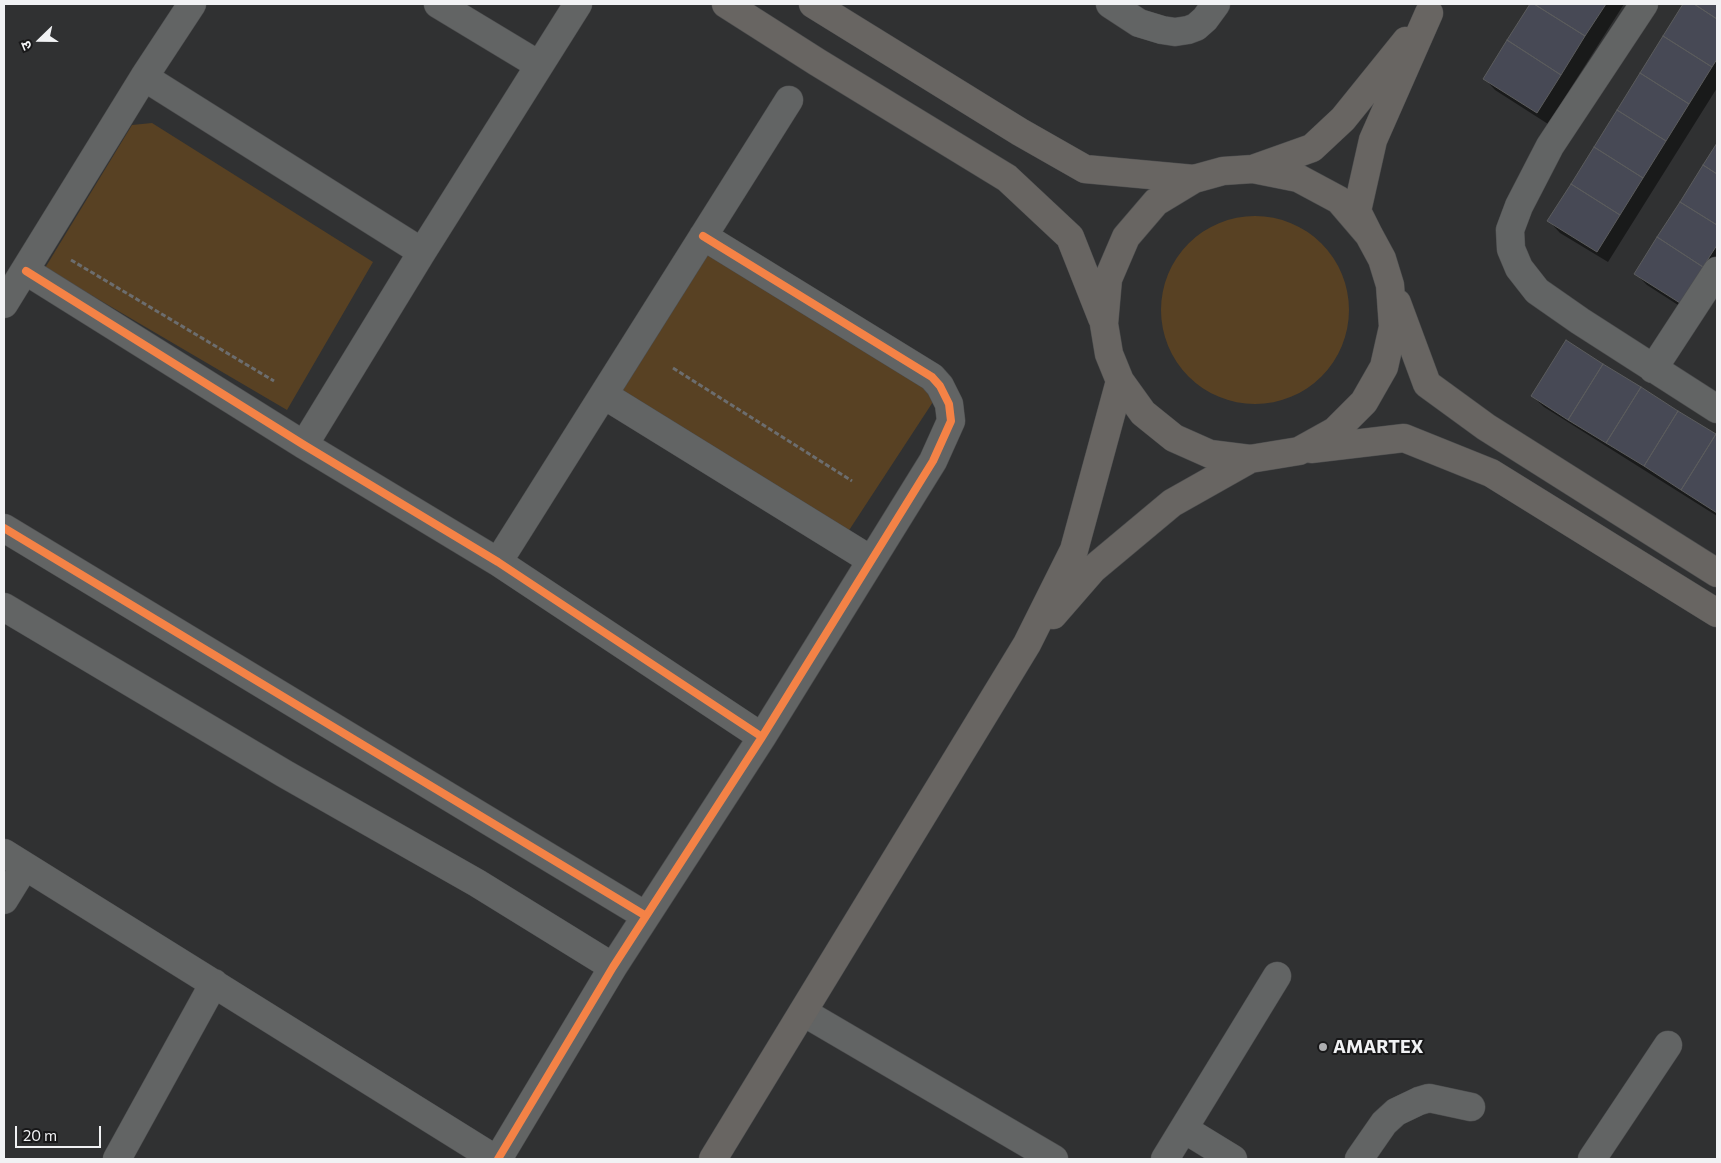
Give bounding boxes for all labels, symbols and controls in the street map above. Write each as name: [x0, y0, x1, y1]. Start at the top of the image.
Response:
north arrow: [15, 15, 65, 65]
text: उ: [16, 39, 35, 53]
place label: AMARTEX: [1333, 1036, 1423, 1058]
marker: AMARTEX: [1317, 1041, 1329, 1053]
scale bar: [18, 1116, 104, 1148]
text: 20 m: [23, 1126, 57, 1144]

